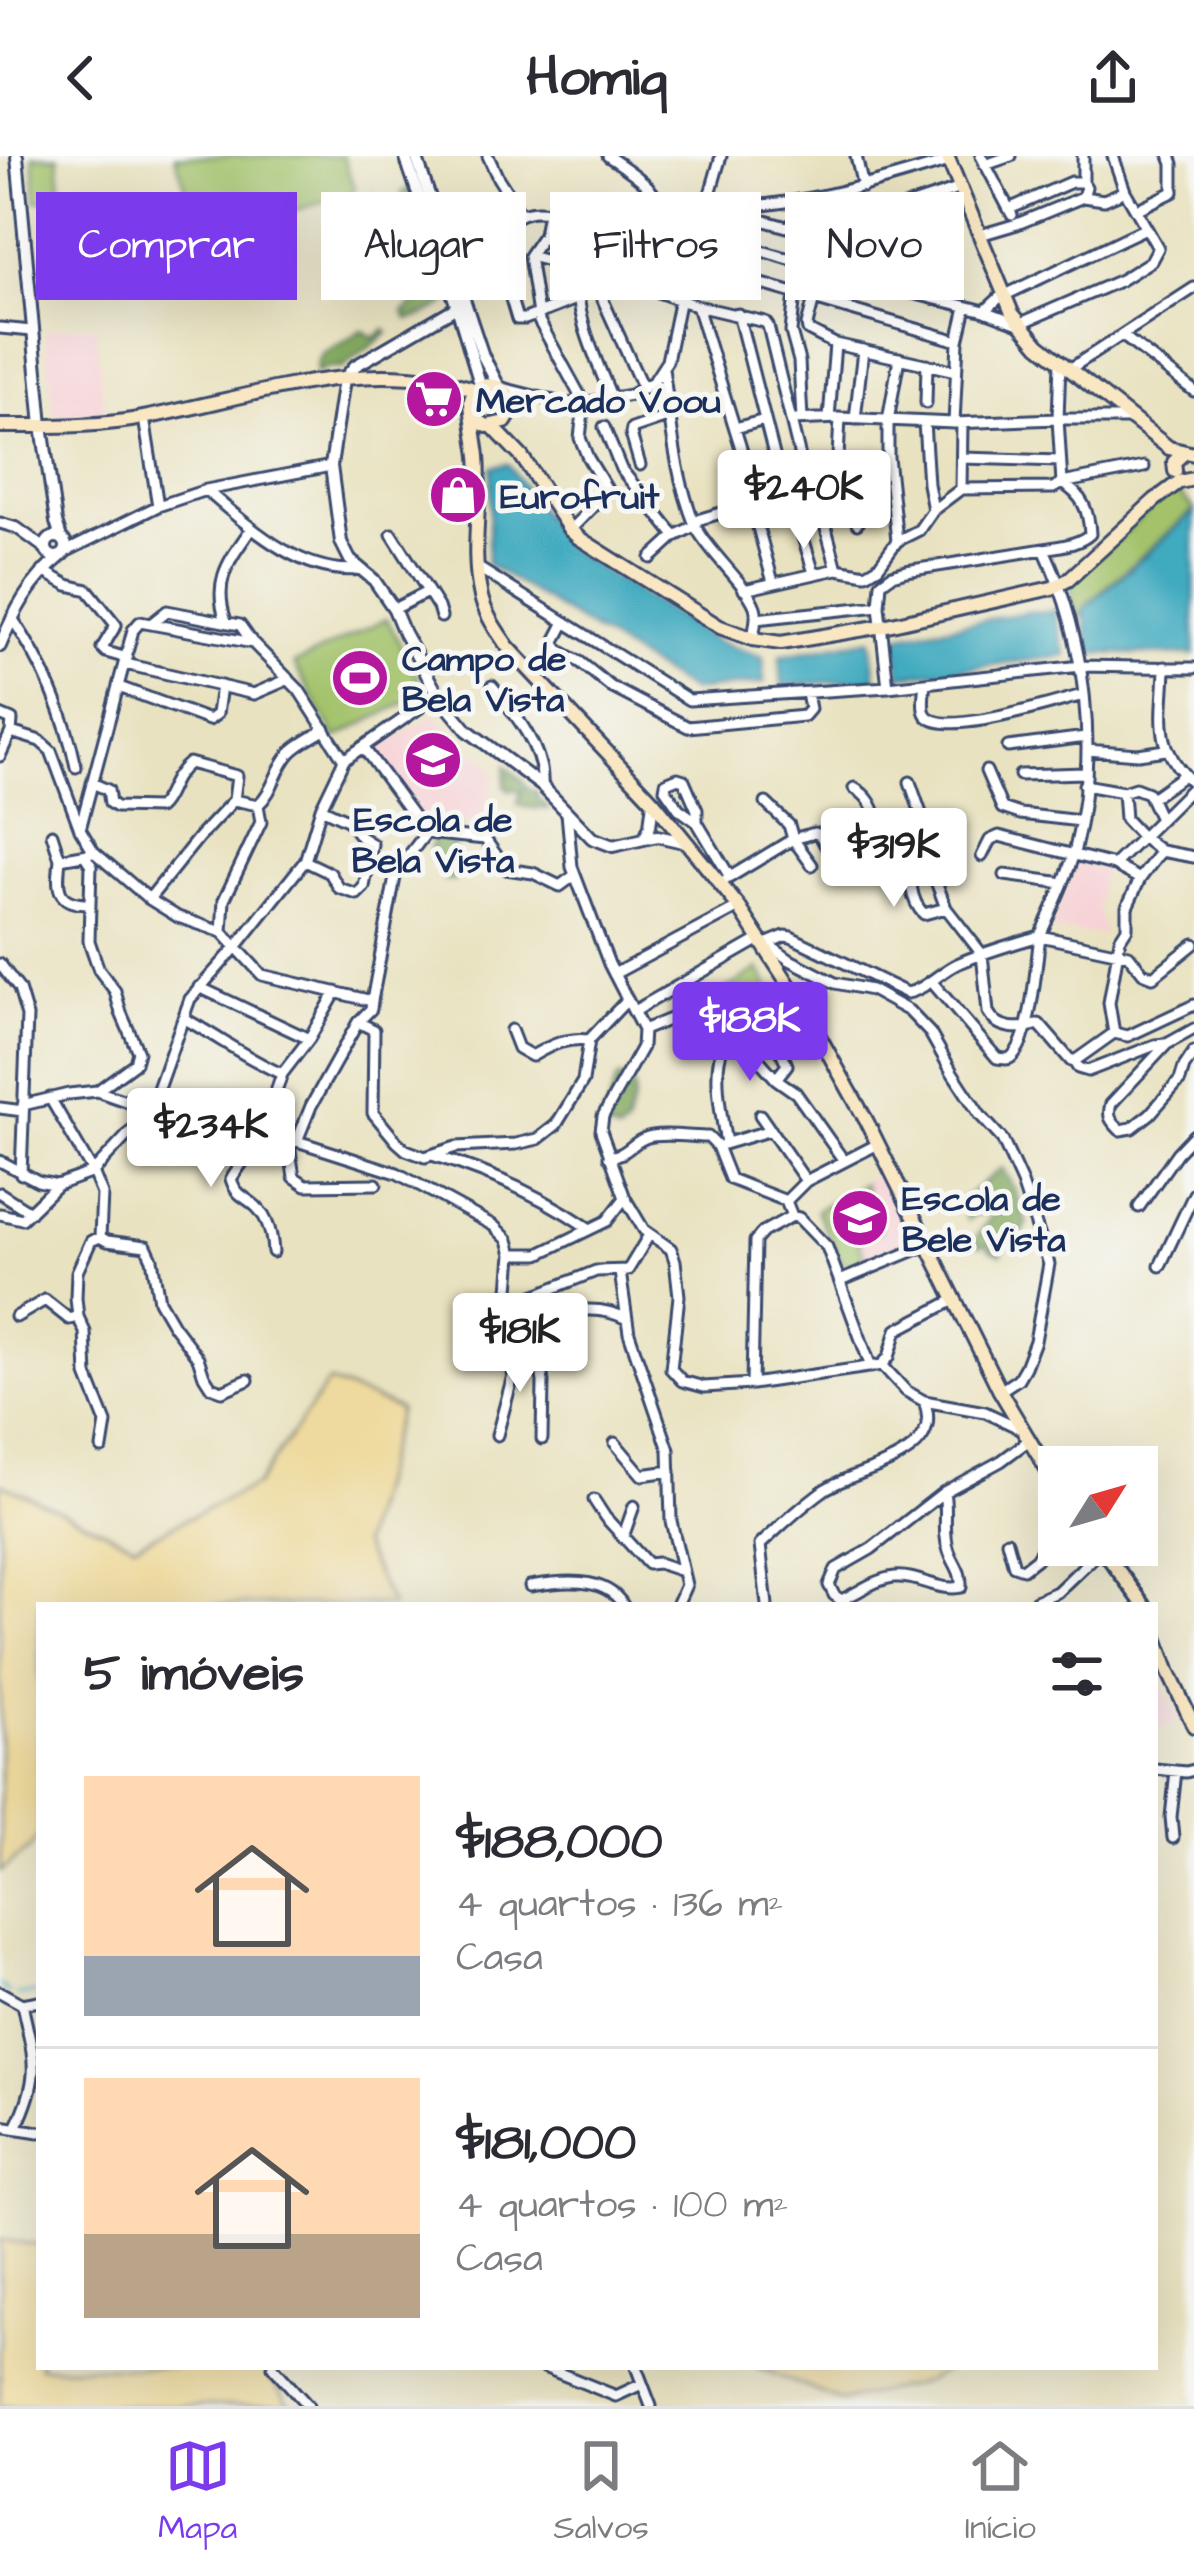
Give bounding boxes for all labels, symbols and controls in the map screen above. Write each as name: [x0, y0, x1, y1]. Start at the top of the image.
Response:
text: Homiq: [526, 41, 668, 116]
icon: back: [48, 45, 114, 111]
icon: share: [1080, 45, 1146, 111]
chip: Comprar: [36, 192, 297, 300]
chip: Alugar: [321, 192, 526, 300]
chip: Filtros: [550, 192, 761, 300]
chip: Novo: [785, 192, 964, 300]
supermarket icon: Mercado Voou: [403, 368, 465, 430]
place label: Mercado Voou: [476, 376, 721, 427]
pin: $240K: [720, 450, 888, 552]
text: $240K: [745, 462, 863, 516]
shop icon: Eurofruit: [427, 464, 489, 526]
place label: Eurofruit: [500, 472, 660, 523]
place label: Campo de Bela Vista: [402, 634, 566, 726]
sports icon: Campo de Bela Vista: [329, 647, 391, 709]
school or university icon: Escola de Bela Vista: [402, 729, 464, 791]
place label: Escola de Bela Vista: [352, 795, 515, 887]
pin: $319K: [810, 808, 978, 910]
text: $319K: [848, 820, 940, 874]
pin: $188K: [666, 982, 834, 1084]
text: $188K: [700, 994, 800, 1048]
pin: $234K: [127, 1088, 295, 1190]
text: $234K: [154, 1100, 268, 1154]
place label: Escola de Bele Vista: [902, 1174, 1066, 1266]
school or university icon: Escola de Bele Vista: [829, 1187, 891, 1249]
pin: $181K: [436, 1293, 604, 1395]
text: $181K: [480, 1305, 560, 1359]
north arrow: [1038, 1446, 1158, 1566]
map controls: [1038, 1446, 1158, 1566]
text: 5 imóveis: [84, 1639, 304, 1710]
icon: filters: [1044, 1641, 1110, 1707]
text: $188,000: [456, 1807, 663, 1878]
icon: home: [180, 1824, 324, 1968]
text: 4 quartos · 136 m²: [456, 1878, 783, 1932]
text: Casa: [456, 1932, 543, 1986]
text: $181,000: [456, 2108, 636, 2179]
icon: home: [180, 2126, 324, 2270]
text: 4 quartos · 100 m²: [456, 2179, 788, 2233]
text: Casa: [456, 2233, 543, 2287]
tab: Mapa: [158, 2433, 237, 2551]
tab: Salvos: [553, 2433, 649, 2551]
tab: Início: [965, 2433, 1036, 2551]

